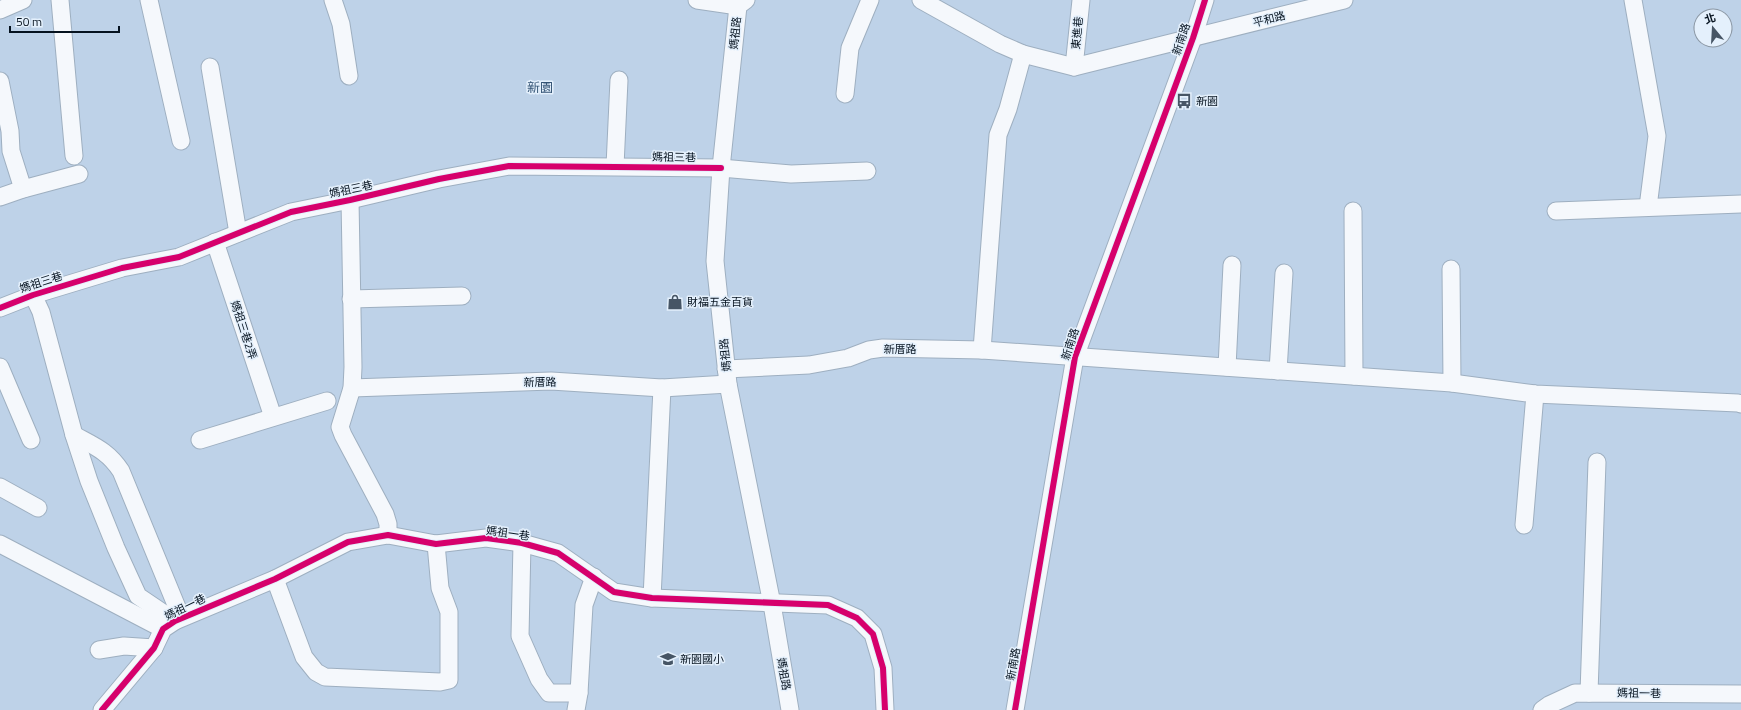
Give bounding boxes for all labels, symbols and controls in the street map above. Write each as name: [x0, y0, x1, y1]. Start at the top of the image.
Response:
street label: 平和路: [1251, 7, 1287, 31]
scale bar: [10, 8, 119, 34]
north arrow: [1693, 8, 1733, 48]
text: 北: [1702, 9, 1718, 28]
text: 50 m: [16, 12, 42, 31]
street label: 媽祖路: [725, 16, 745, 50]
street label: 東進巷: [1068, 16, 1086, 50]
street label: 新南路: [1168, 21, 1194, 57]
district label: 新園: [527, 77, 553, 97]
bus stop icon: 新園: [1175, 92, 1193, 110]
place label: 新園: [1196, 93, 1218, 109]
street label: 媽祖三巷: [652, 149, 696, 165]
street label: 媽祖三巷: [328, 177, 374, 201]
street label: 媽祖三巷: [18, 268, 64, 296]
shop icon: 財福五金百貨: [666, 293, 684, 311]
place label: 財福五金百貨: [687, 294, 753, 310]
street label: 媽祖三巷2弄: [227, 298, 261, 362]
street label: 新南路: [1057, 326, 1083, 362]
street label: 媽祖路: [715, 338, 735, 372]
street label: 新厝路: [884, 341, 917, 357]
street label: 新厝路: [523, 374, 557, 390]
street label: 媽祖一巷: [485, 522, 531, 544]
street label: 媽祖一巷: [162, 590, 208, 624]
street label: 新南路: [1002, 646, 1024, 682]
school or university icon: 新園國小: [659, 650, 677, 668]
place label: 新園國小: [680, 651, 724, 667]
street label: 媽祖路: [773, 656, 795, 692]
street label: 媽祖一巷: [1617, 685, 1661, 701]

